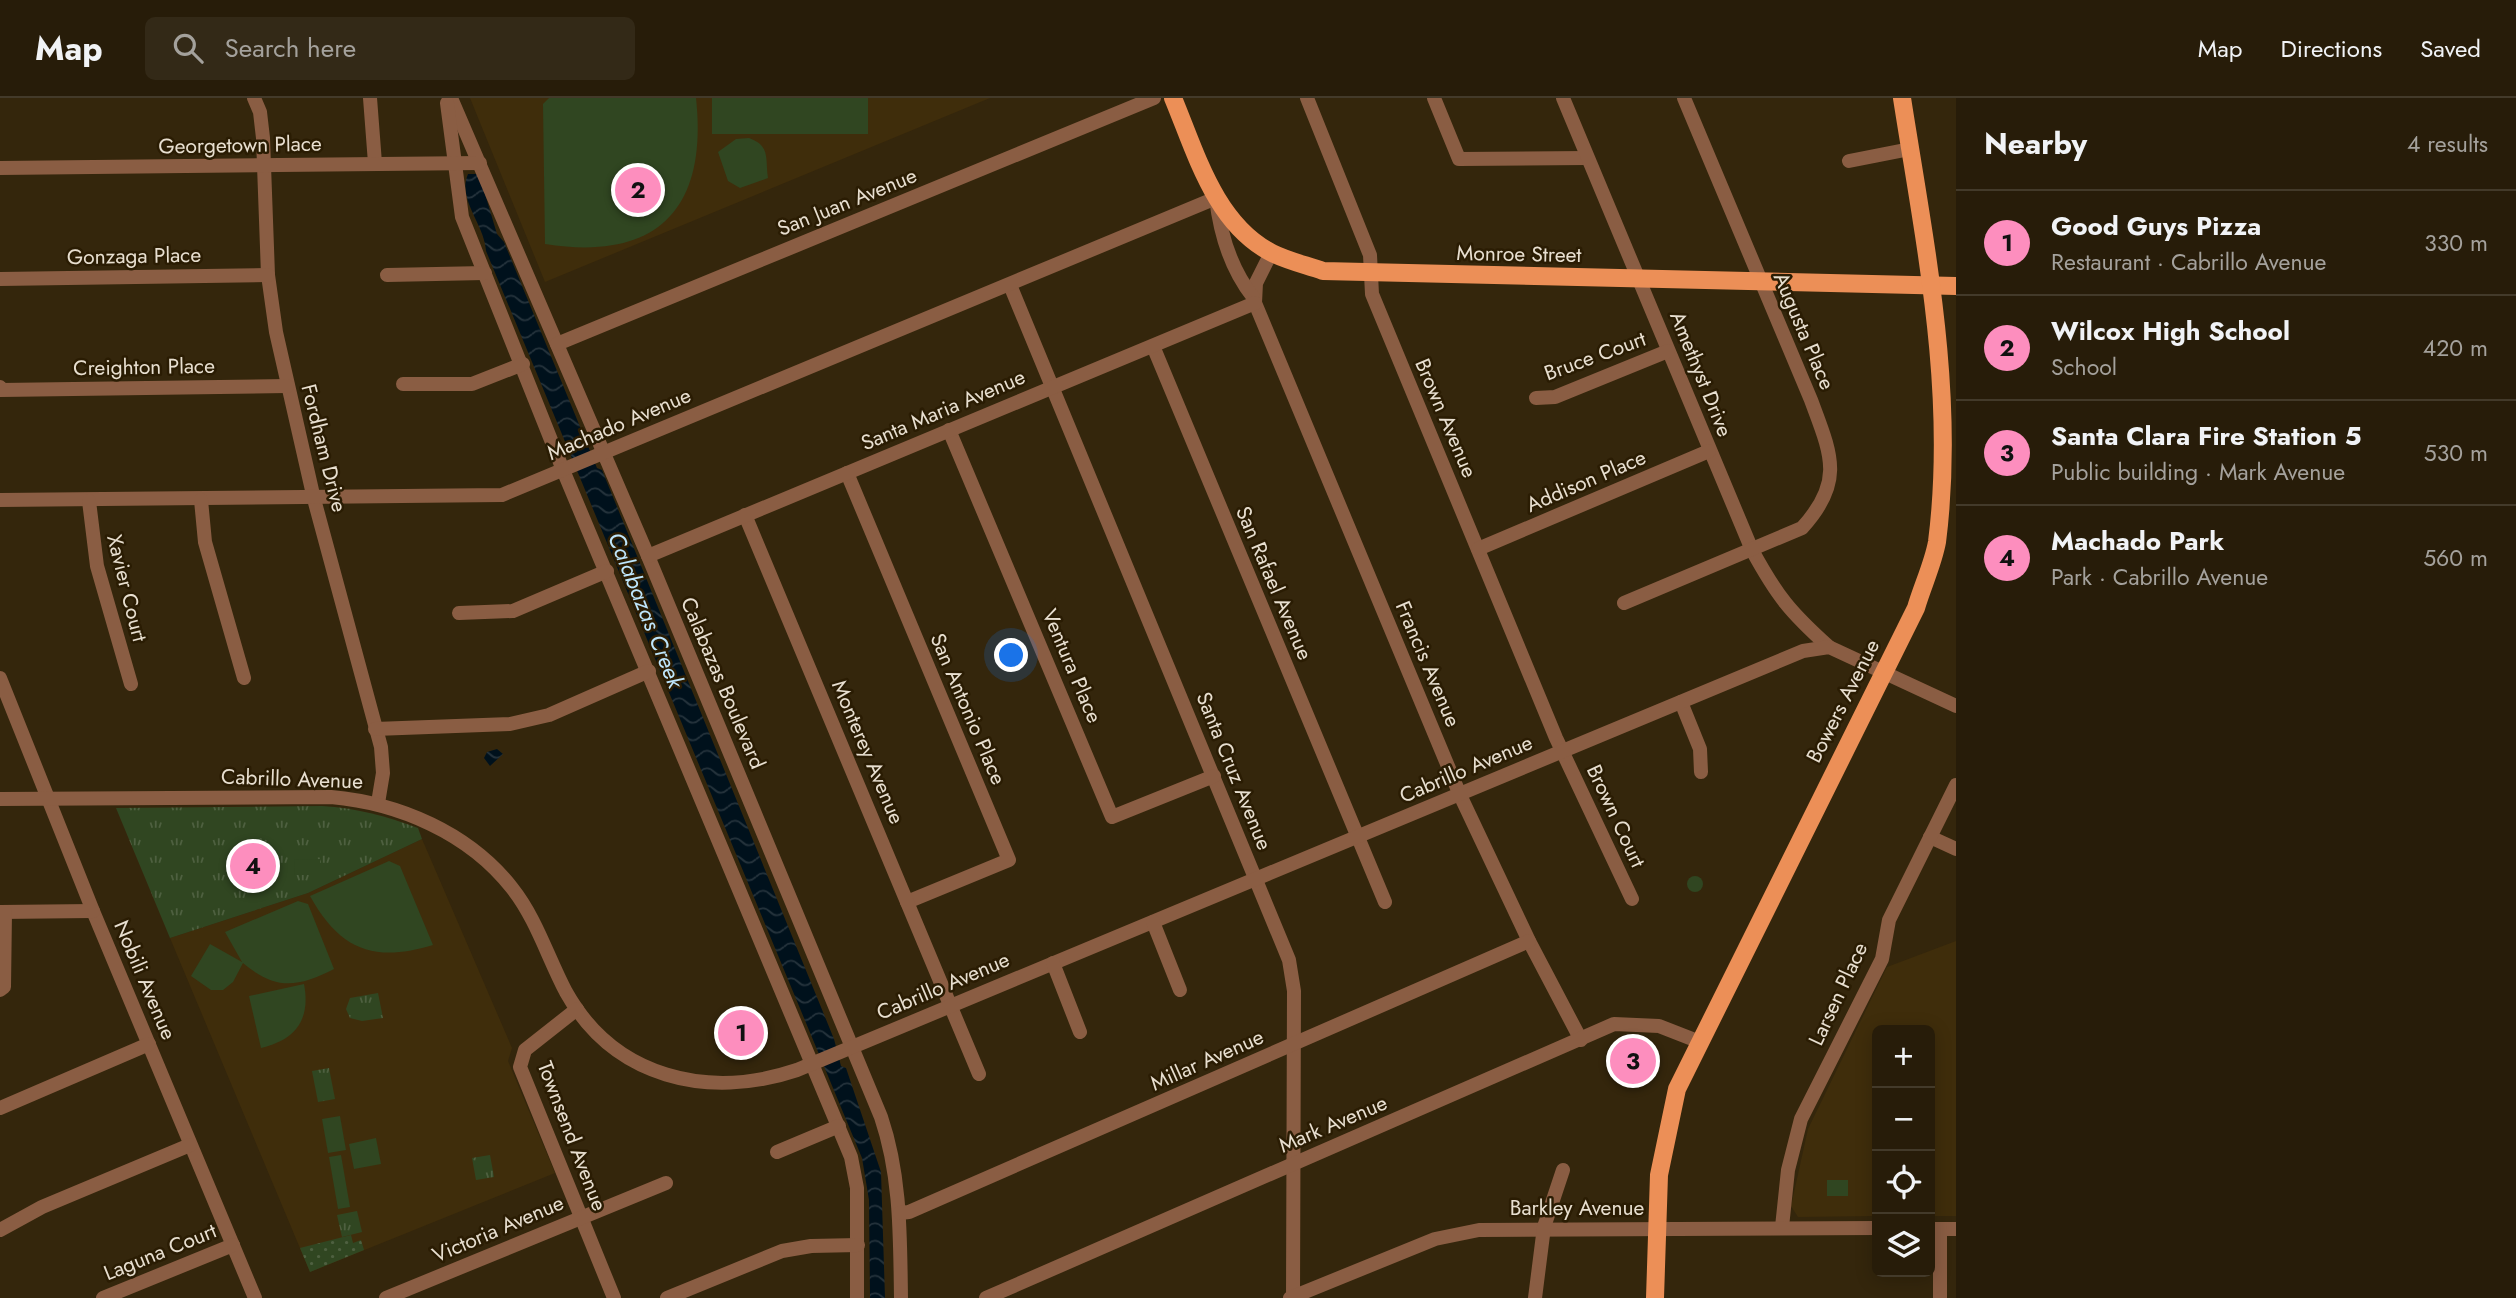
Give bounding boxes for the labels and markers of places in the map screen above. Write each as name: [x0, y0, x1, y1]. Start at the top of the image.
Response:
pin: 2: [615, 164, 661, 216]
pin: 4: [230, 840, 276, 892]
pin: 1: [718, 1007, 764, 1059]
pin: 3: [1610, 1035, 1656, 1087]

